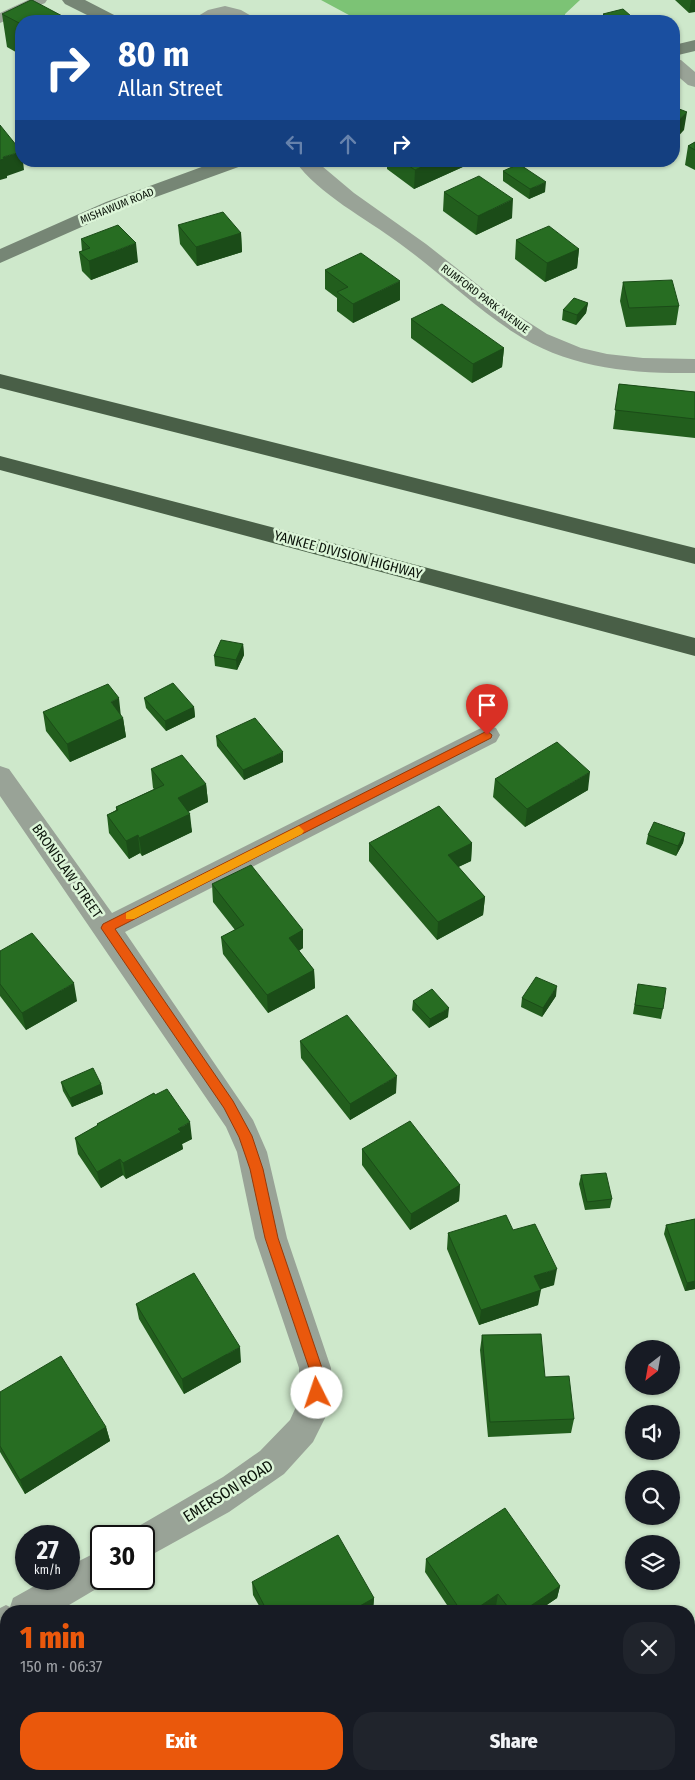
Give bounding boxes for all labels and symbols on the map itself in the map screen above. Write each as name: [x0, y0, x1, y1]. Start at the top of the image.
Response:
street label: MISHAWUM ROAD: [78, 185, 156, 227]
street label: RUMFORD PARK AVENUE: [438, 262, 532, 336]
street label: YANKEE DIVISION HIGHWAY: [272, 527, 424, 583]
pin: [466, 684, 508, 735]
street label: BRONISLAW STREET: [28, 821, 106, 922]
north arrow: [625, 1340, 680, 1395]
position arrow: [290, 1366, 342, 1418]
street label: EMERSON ROAD: [179, 1456, 277, 1526]
speed limit sign: 30: [90, 1525, 155, 1590]

